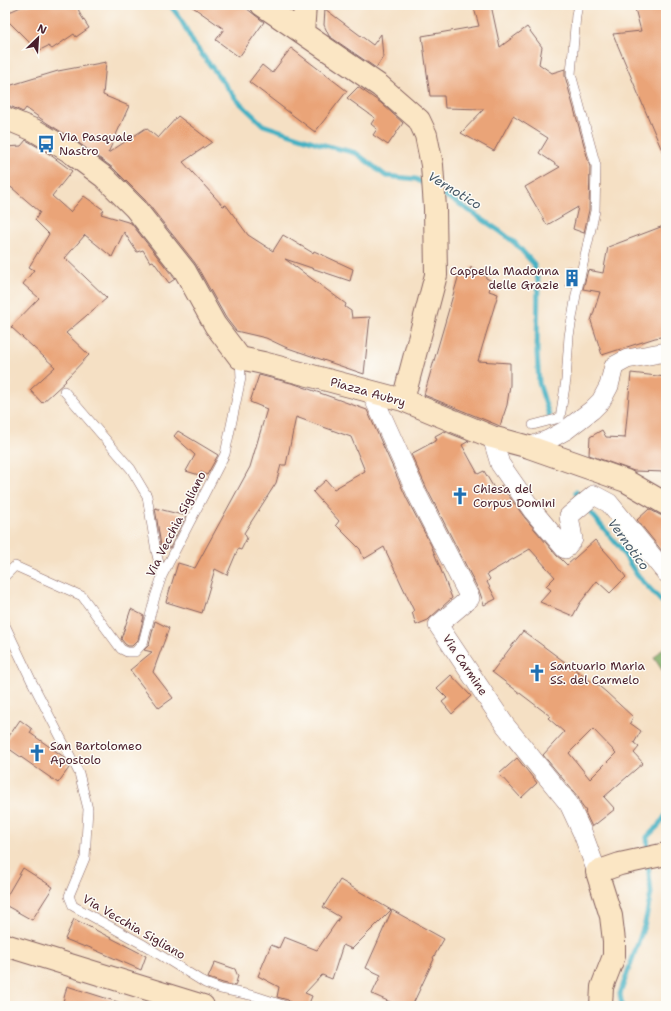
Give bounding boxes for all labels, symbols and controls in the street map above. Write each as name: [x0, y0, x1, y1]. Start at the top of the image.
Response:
north arrow: [18, 18, 58, 58]
text: N: [35, 21, 49, 38]
place label: Via Pasquale Nastro: [59, 129, 133, 159]
bus stop icon: Via Pasquale Nastro: [36, 134, 56, 154]
water label: Vernotico: [425, 168, 485, 213]
place label: Cappella Madonna delle Grazie: [450, 263, 560, 293]
building icon: Cappella Madonna delle Grazie: [562, 268, 582, 288]
street label: Piazza Aubry: [329, 374, 408, 410]
street label: Via Vecchia Sigliano: [142, 469, 210, 579]
place label: Chiesa del Corpus Domini: [473, 481, 555, 511]
church icon: Chiesa del Corpus Domini: [450, 486, 470, 506]
water label: Vernotico: [604, 515, 653, 574]
street label: Via Carmine: [439, 631, 491, 699]
place label: Santuario Maria SS. del Carmelo: [550, 658, 645, 688]
church icon: Santuario Maria SS. del Carmelo: [527, 663, 547, 683]
place label: San Bartolomeo Apostolo: [50, 738, 142, 768]
church icon: San Bartolomeo Apostolo: [27, 743, 47, 763]
street label: Via Vecchia Sigliano: [80, 891, 188, 963]

